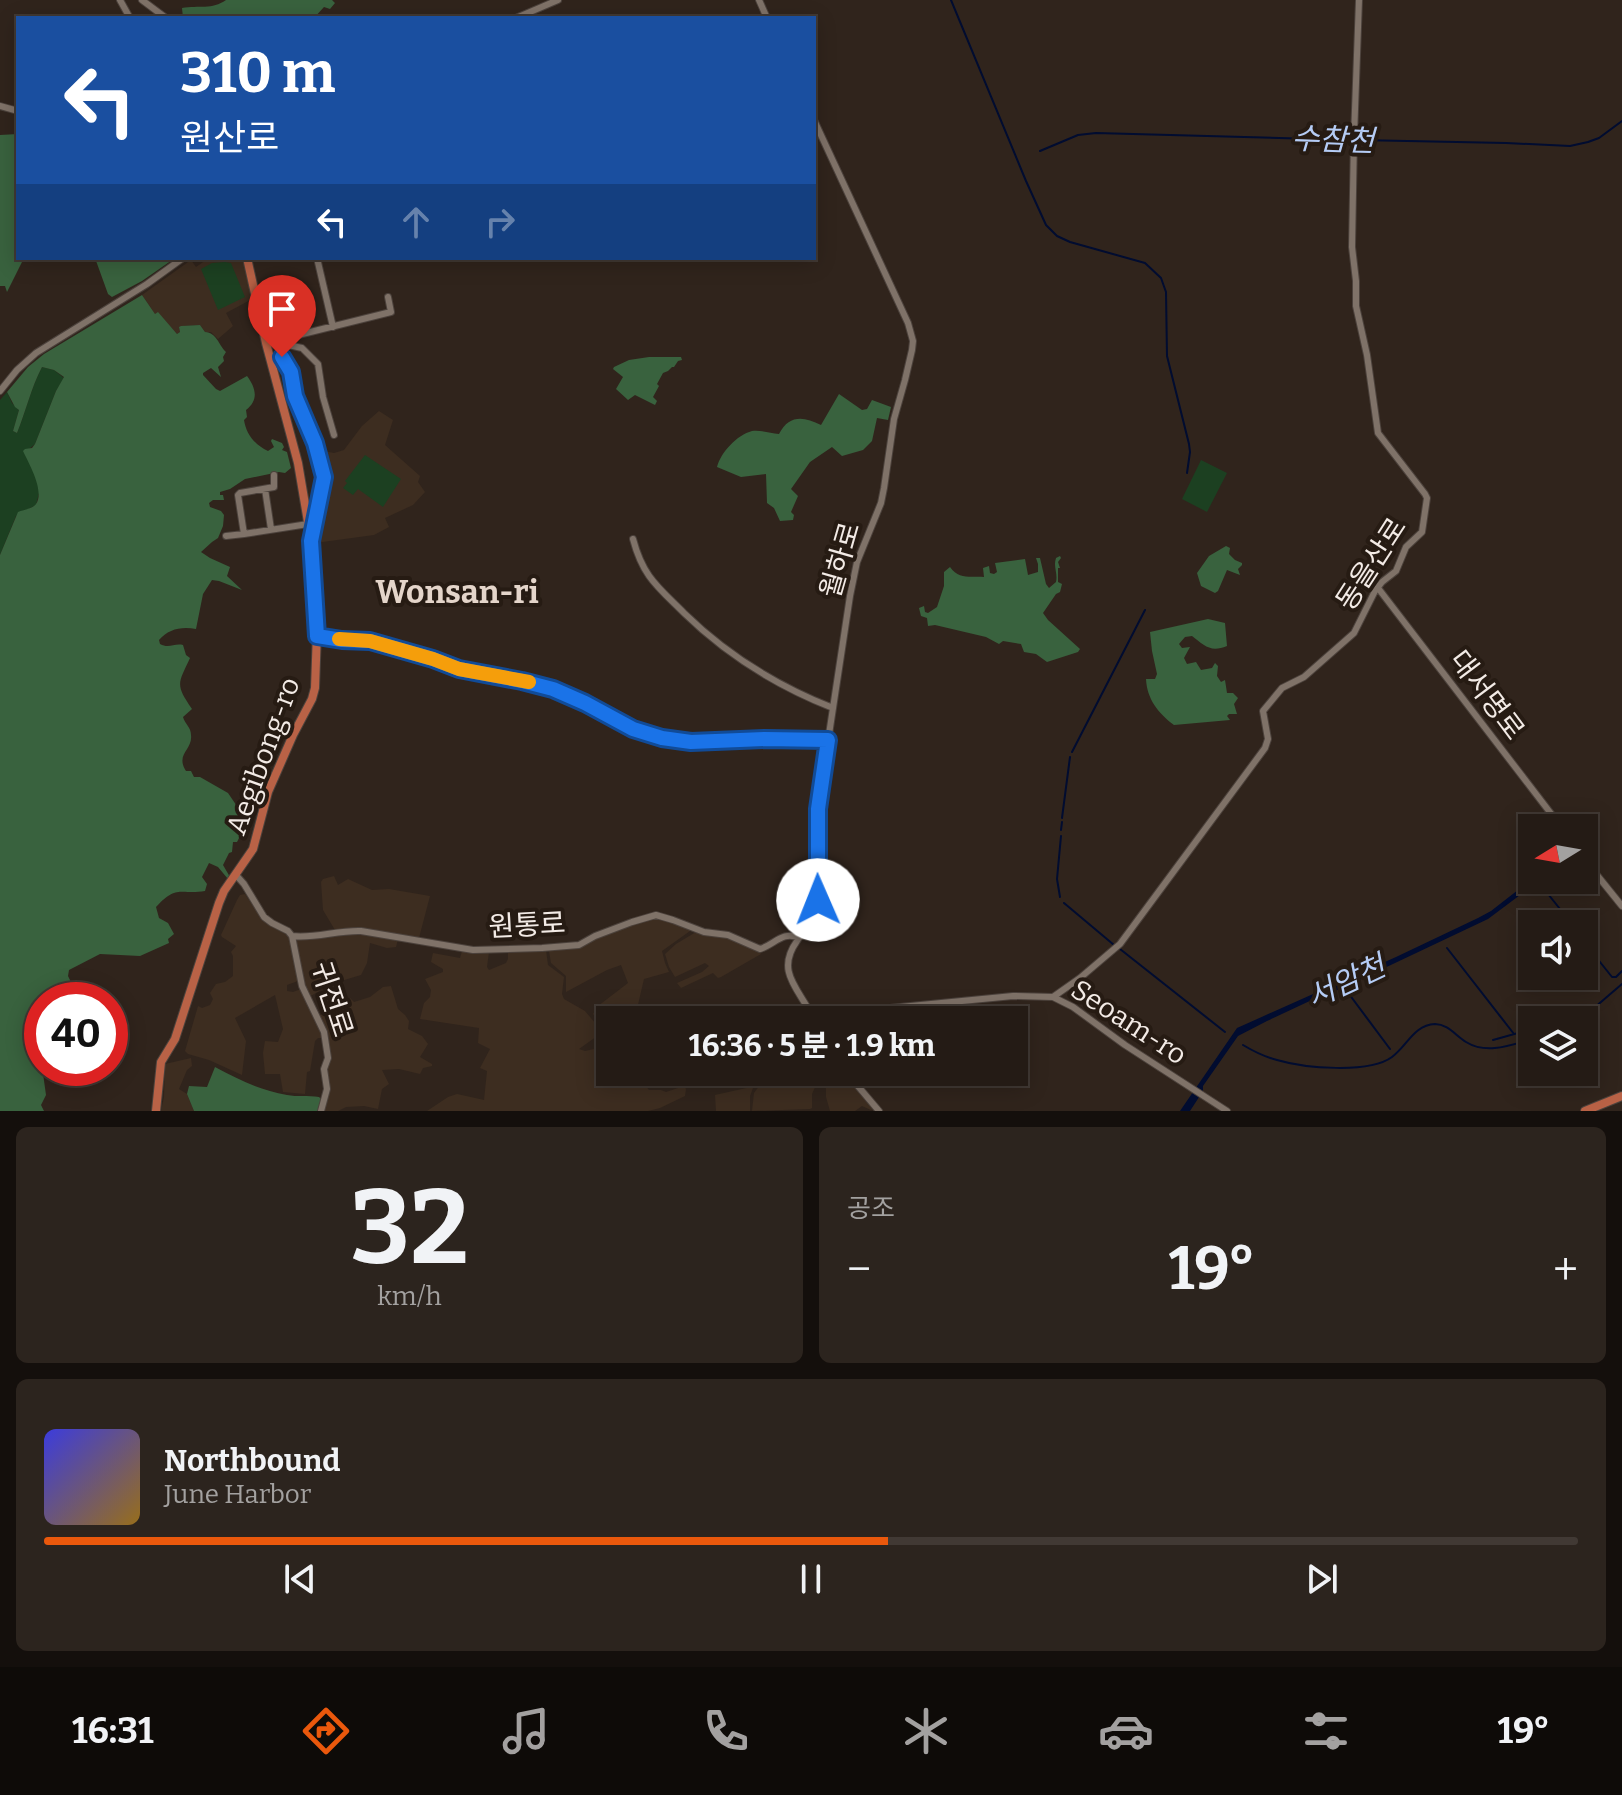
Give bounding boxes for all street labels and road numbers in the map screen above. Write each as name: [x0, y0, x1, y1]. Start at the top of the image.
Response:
street label: 동을산로: [1329, 512, 1413, 616]
street label: 월하로: [813, 518, 867, 602]
street label: 대서명로: [1443, 644, 1531, 746]
street label: Aegibong-ro: [219, 673, 307, 839]
street label: 원통로: [488, 907, 566, 943]
street label: 귀전로: [304, 957, 360, 1041]
street label: Seoam-ro: [1065, 973, 1193, 1071]

